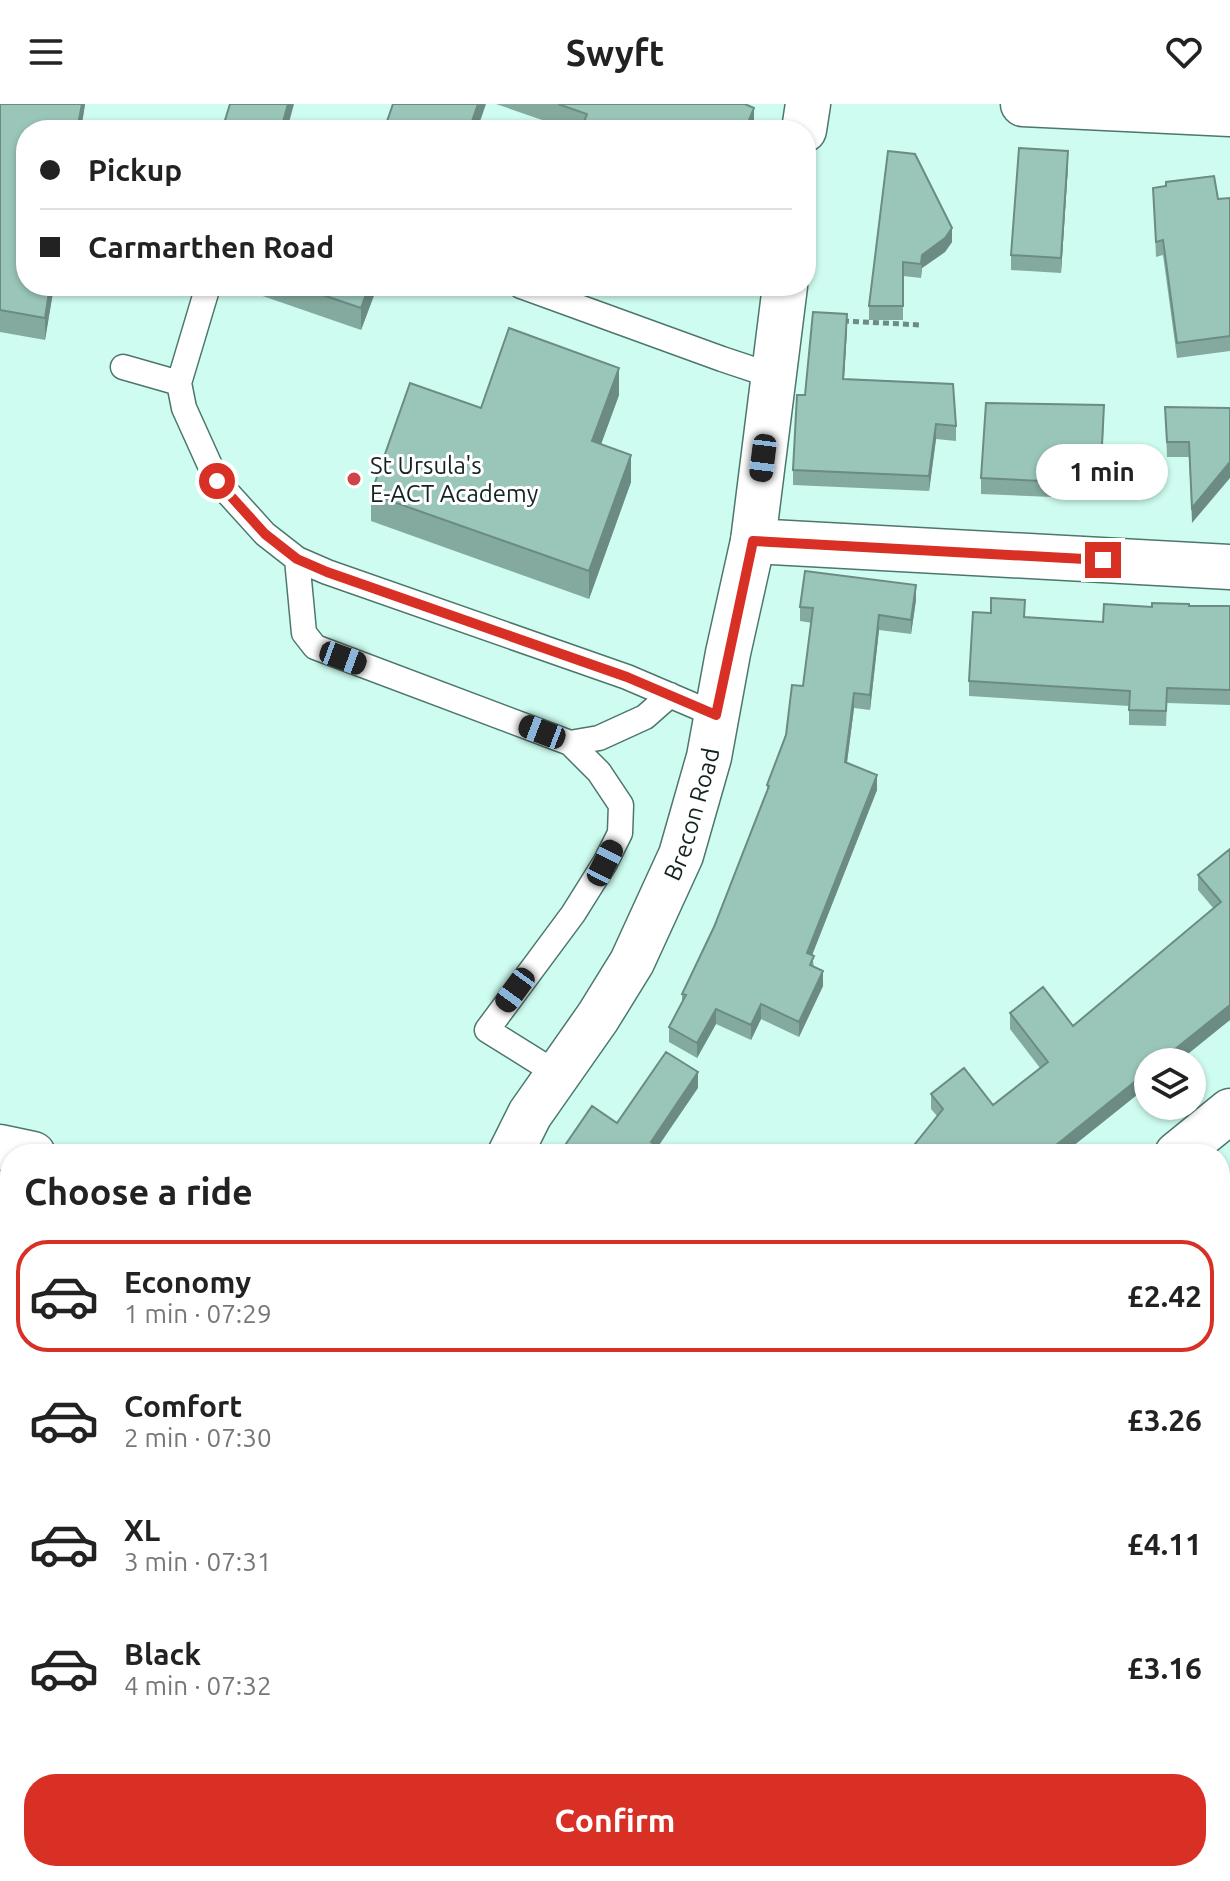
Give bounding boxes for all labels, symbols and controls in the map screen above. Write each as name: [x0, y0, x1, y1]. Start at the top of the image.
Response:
icon: menu: [24, 30, 68, 74]
icon: heart: [1162, 30, 1206, 74]
text: Swyft: [566, 32, 664, 73]
text: Pickup: [88, 153, 182, 187]
text: Carmarthen Road: [88, 230, 334, 264]
car: [748, 433, 778, 483]
callout: 1 min: [1037, 444, 1169, 500]
place label: St Ursula's E-ACT Academy: [370, 452, 539, 507]
text: 1 min: [1069, 457, 1135, 486]
route start: [199, 463, 235, 499]
marker: St Ursula's E-ACT Academy: [345, 470, 363, 488]
route end: [1085, 542, 1121, 578]
car: [316, 639, 370, 677]
car: [515, 712, 569, 752]
street label: Brecon Road: [658, 746, 724, 884]
car: [583, 836, 627, 890]
car: [491, 964, 539, 1016]
map controls: [1134, 1048, 1206, 1120]
button: layers: [1134, 1048, 1206, 1120]
text: Choose a ride: [24, 1171, 253, 1212]
icon: car: [28, 1260, 100, 1332]
text: Economy: [124, 1265, 251, 1299]
text: £2.42: [1127, 1279, 1202, 1313]
text: 1 min · 07:29: [124, 1299, 272, 1328]
icon: car: [28, 1384, 100, 1456]
text: Comfort: [124, 1389, 242, 1423]
text: £3.26: [1127, 1403, 1202, 1437]
text: 2 min · 07:30: [124, 1423, 272, 1452]
icon: car: [28, 1508, 100, 1580]
text: XL: [124, 1513, 160, 1547]
text: £4.11: [1127, 1527, 1202, 1561]
text: 3 min · 07:31: [124, 1547, 272, 1576]
icon: car: [28, 1632, 100, 1704]
text: Black: [124, 1637, 201, 1671]
text: £3.16: [1127, 1651, 1202, 1685]
text: 4 min · 07:32: [124, 1671, 272, 1700]
button: Confirm: [24, 1774, 1206, 1866]

